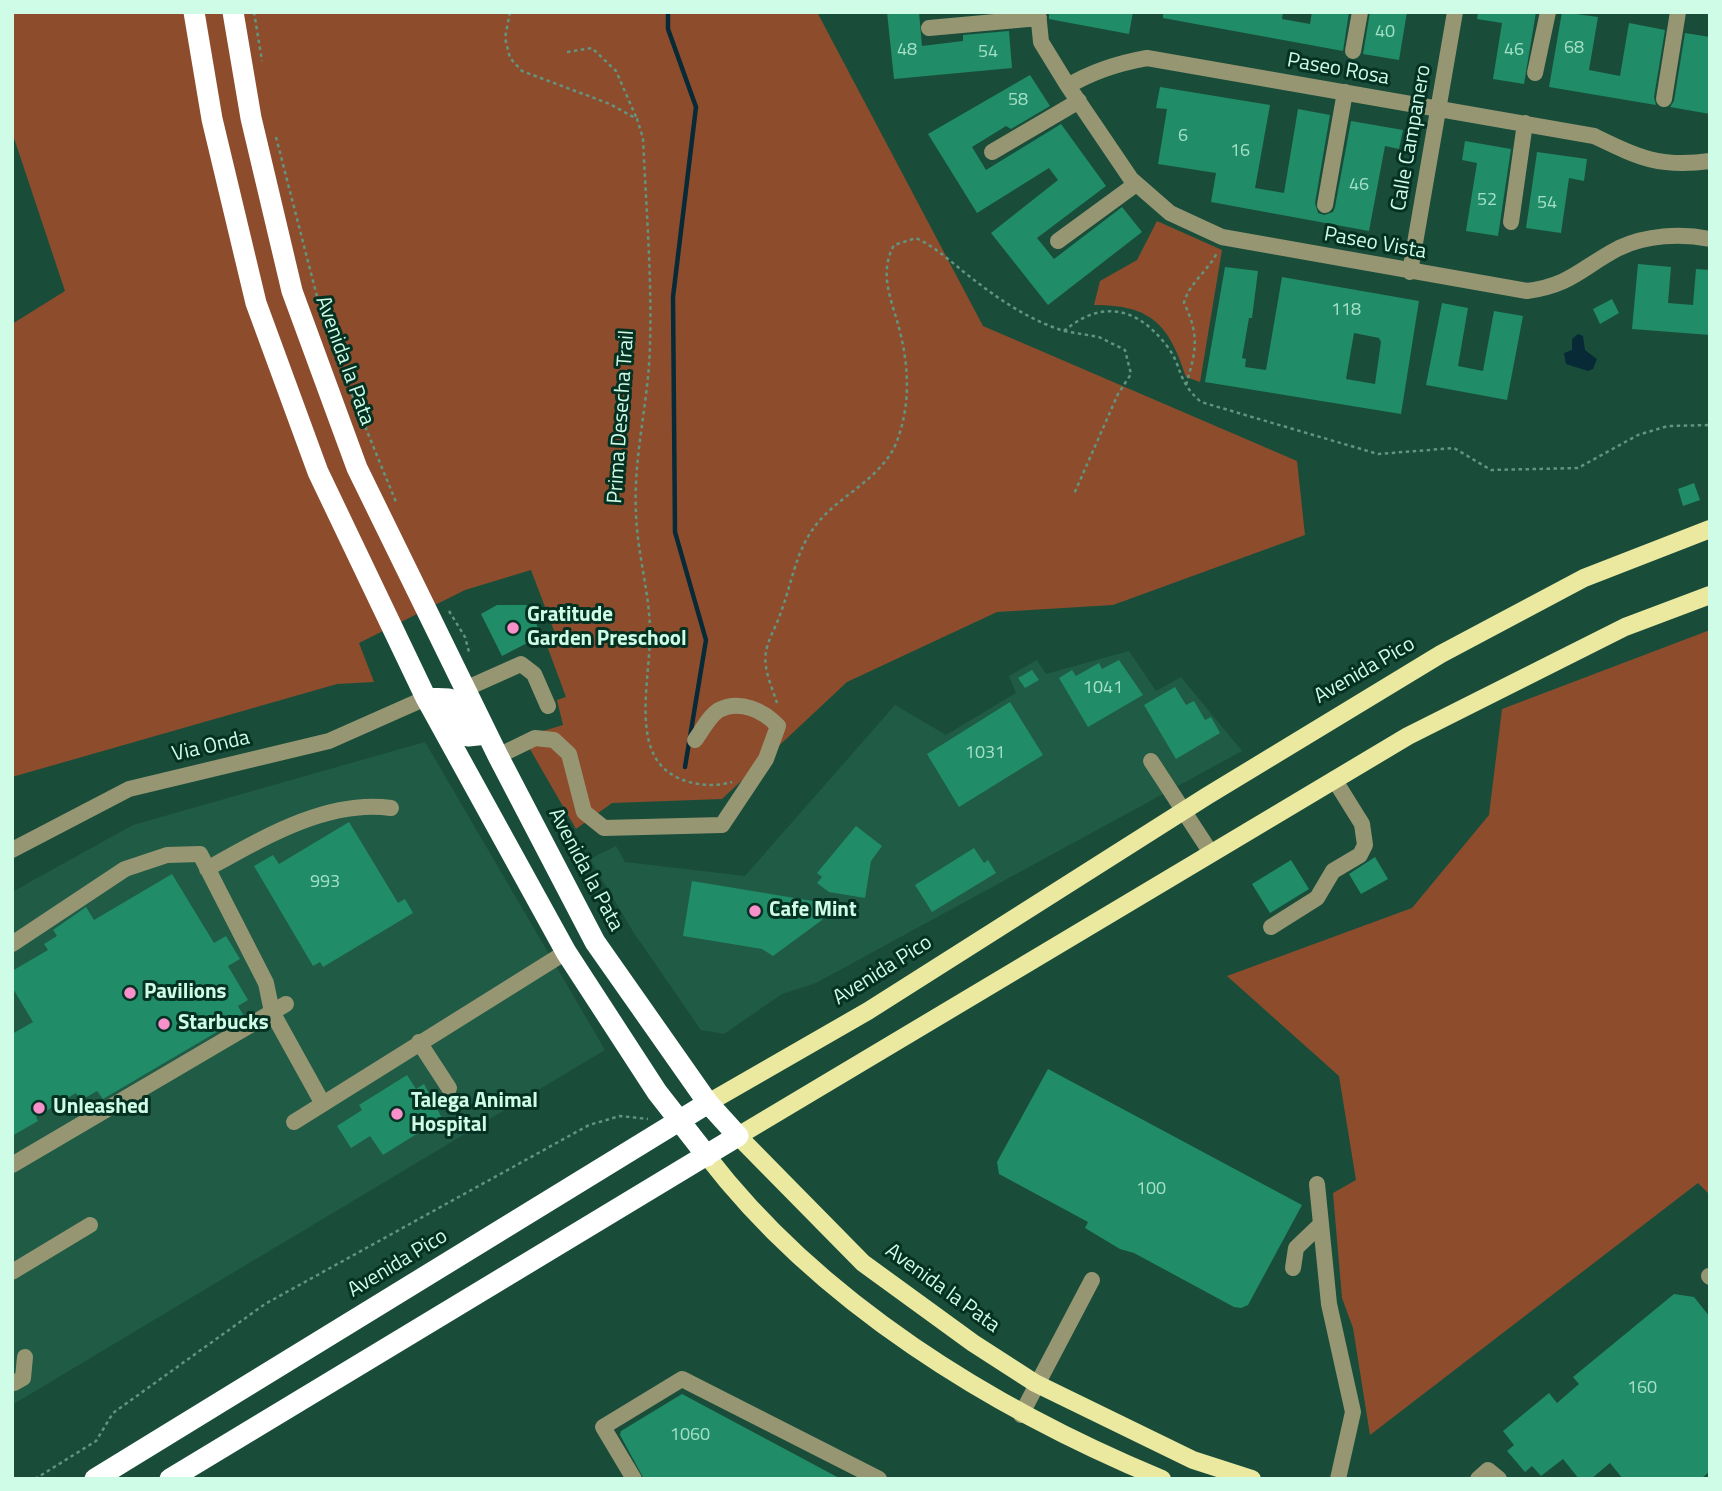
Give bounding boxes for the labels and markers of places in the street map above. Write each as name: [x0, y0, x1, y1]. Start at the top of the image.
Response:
place label: Gratitude Garden Preschool: [527, 603, 687, 653]
marker: Gratitude Garden Preschool: [505, 620, 521, 636]
place label: Cafe Mint: [769, 898, 857, 924]
marker: Cafe Mint: [747, 903, 763, 919]
place label: Pavilions: [144, 980, 227, 1006]
marker: Pavilions: [122, 985, 138, 1001]
place label: Starbucks: [178, 1011, 269, 1037]
marker: Starbucks: [156, 1016, 172, 1032]
place label: Talega Animal Hospital: [411, 1089, 538, 1139]
place label: Unleashed: [53, 1095, 149, 1121]
marker: Unleashed: [31, 1100, 47, 1116]
marker: Talega Animal Hospital: [389, 1106, 405, 1122]

